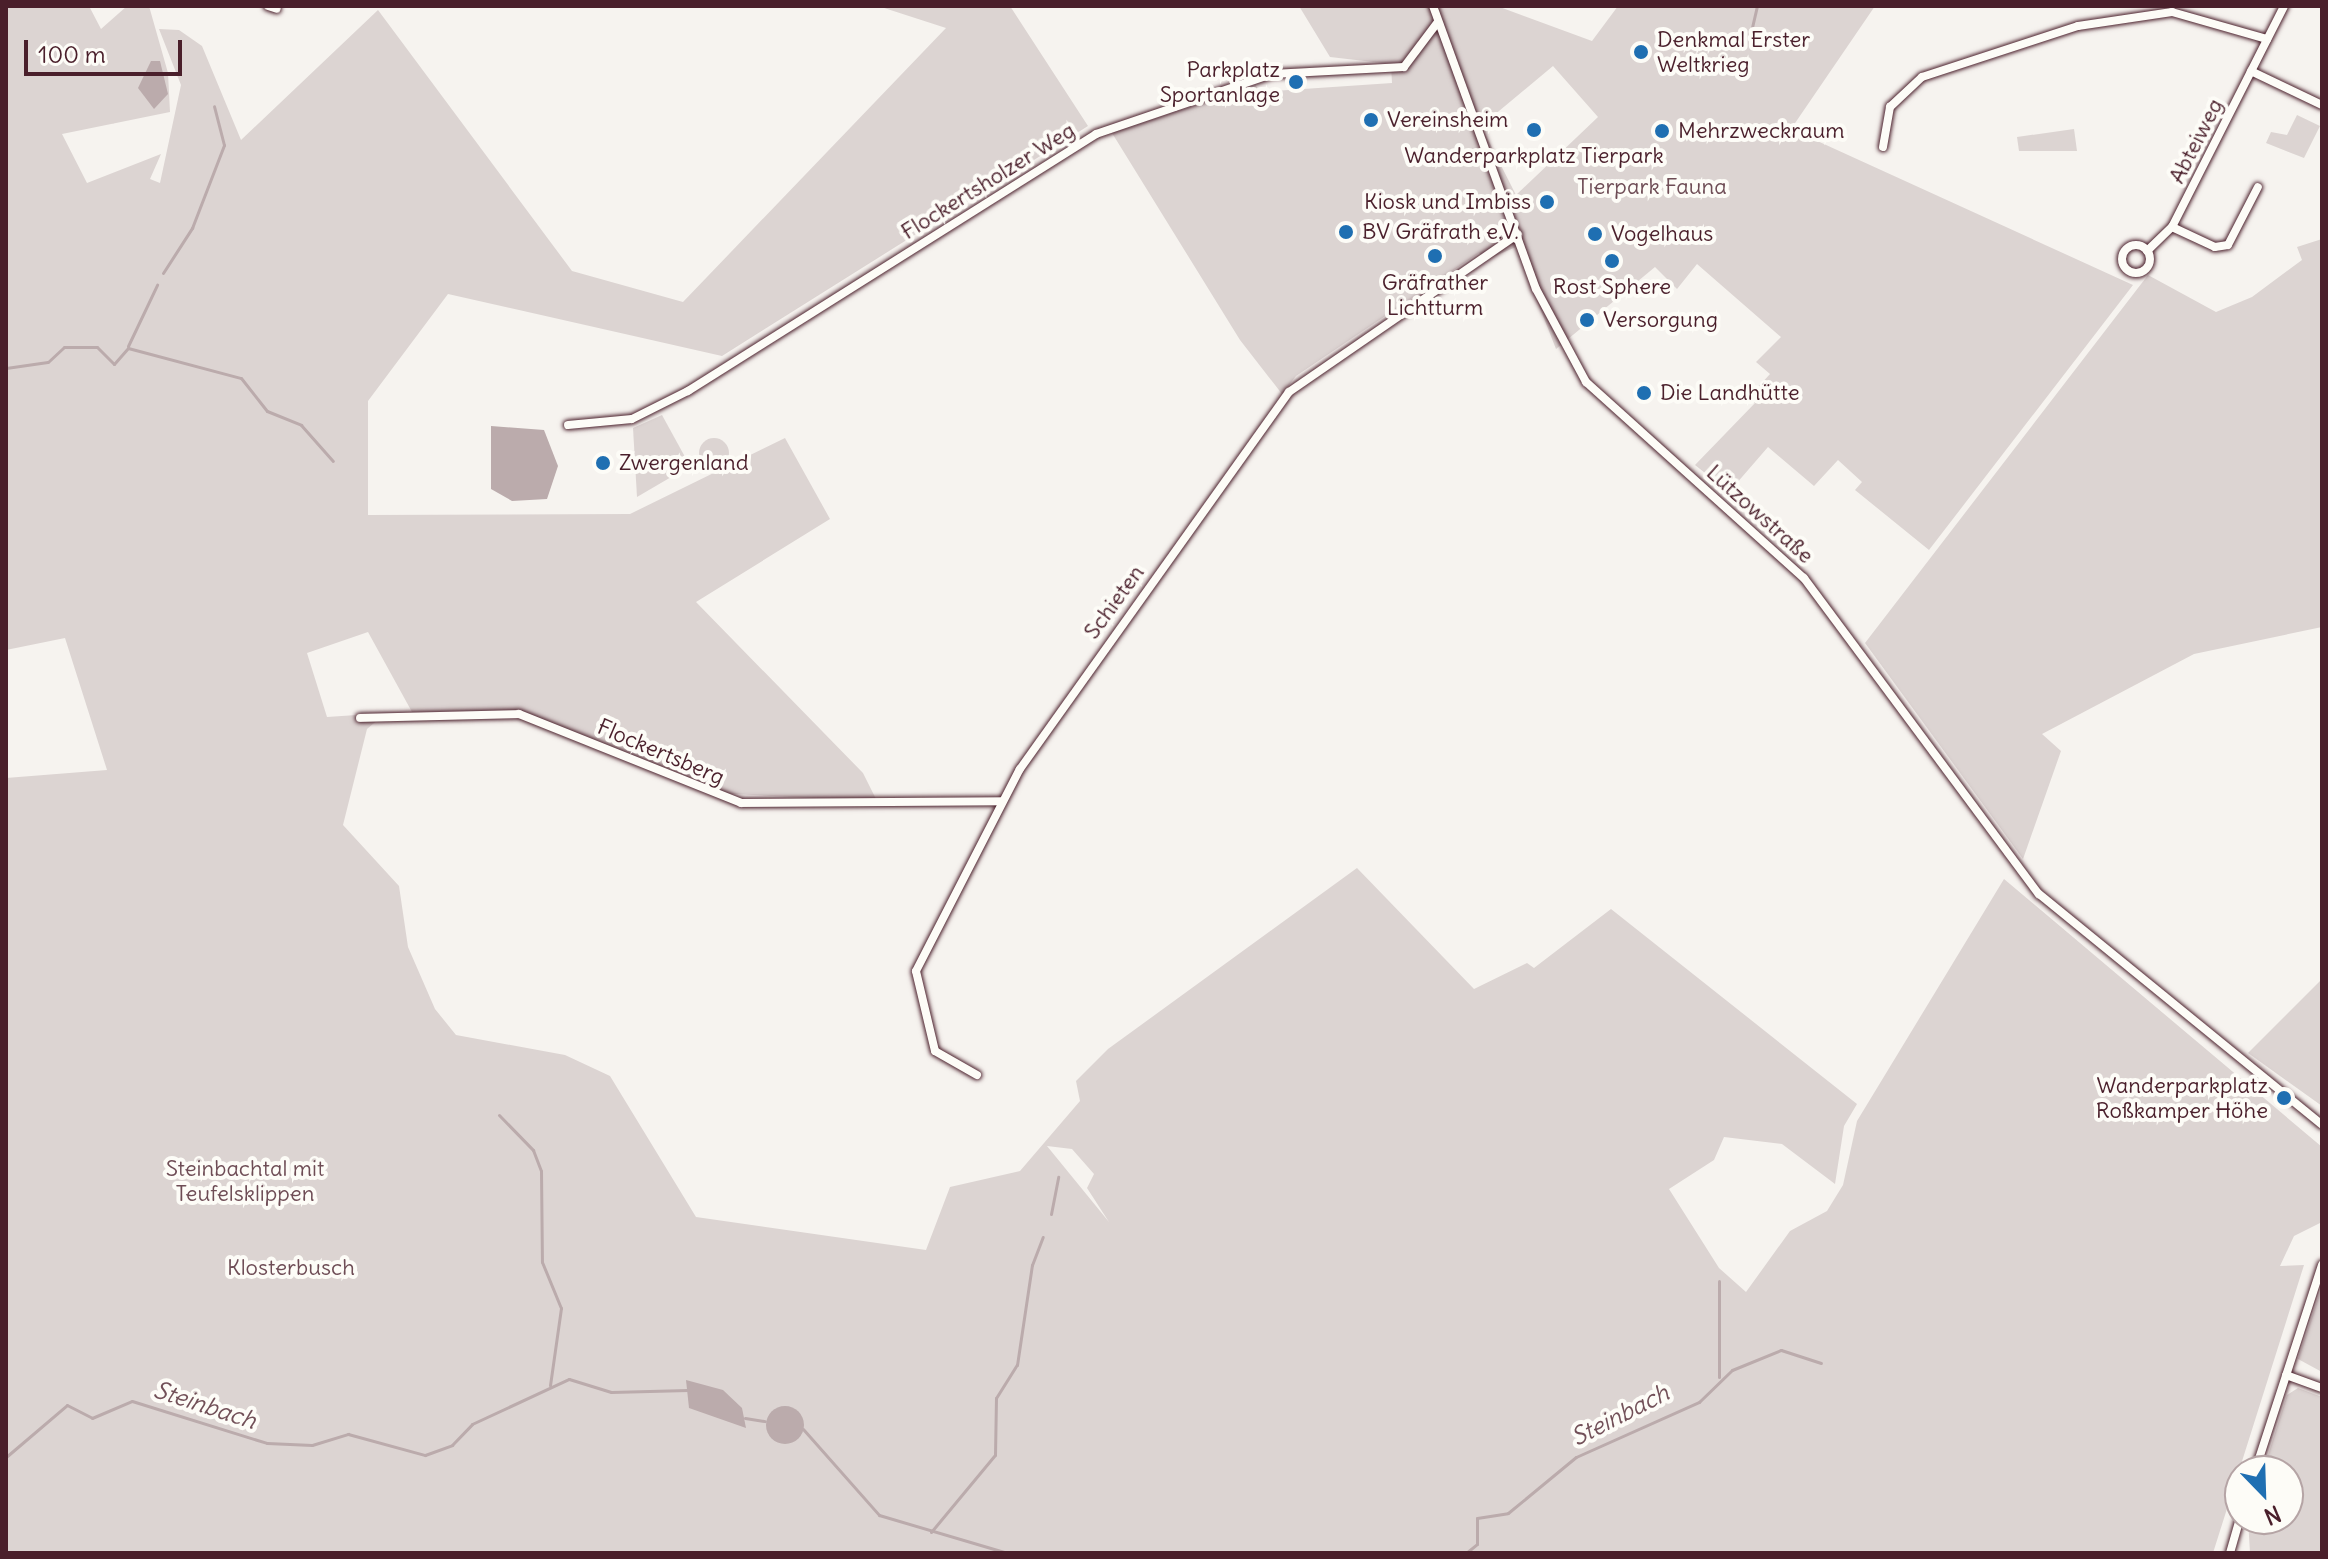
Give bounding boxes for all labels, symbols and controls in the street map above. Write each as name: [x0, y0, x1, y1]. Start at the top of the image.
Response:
scale bar: [28, 24, 186, 74]
place label: Denkmal Erster Weltkrieg: [1657, 26, 1810, 78]
text: 100 m: [38, 39, 106, 69]
marker: Denkmal Erster Weltkrieg: [1632, 43, 1650, 61]
place label: Parkplatz Sportanlage: [1160, 56, 1280, 108]
marker: Parkplatz Sportanlage: [1287, 73, 1305, 91]
street label: Abteiweg: [2163, 94, 2229, 188]
place label: Vereinsheim: [1387, 107, 1508, 133]
marker: Vereinsheim: [1362, 111, 1380, 129]
street label: Flockertsholzer Weg: [896, 117, 1080, 245]
place label: Mehrzweckraum: [1678, 118, 1845, 144]
marker: Wanderparkplatz Tierpark: [1525, 121, 1543, 139]
marker: Mehrzweckraum: [1653, 122, 1671, 140]
place label: Wanderparkplatz Tierpark: [1404, 143, 1664, 169]
park label: Tierpark Fauna: [1577, 174, 1727, 200]
place label: Kiosk und Imbiss: [1364, 189, 1531, 215]
marker: Kiosk und Imbiss: [1538, 193, 1556, 211]
place label: BV Gräfrath e.V.: [1362, 219, 1519, 245]
place label: Vogelhaus: [1611, 221, 1713, 247]
marker: BV Gräfrath e.V.: [1337, 223, 1355, 241]
marker: Vogelhaus: [1586, 225, 1604, 243]
marker: Gräfrather Lichtturm: [1426, 247, 1444, 265]
marker: Rost Sphere: [1603, 252, 1621, 270]
place label: Gräfrather Lichtturm: [1382, 269, 1488, 320]
place label: Rost Sphere: [1553, 274, 1671, 300]
place label: Versorgung: [1603, 307, 1718, 333]
marker: Versorgung: [1578, 311, 1596, 329]
place label: Die Landhütte: [1660, 380, 1800, 406]
marker: Die Landhütte: [1635, 384, 1653, 402]
place label: Zwergenland: [619, 450, 749, 476]
marker: Zwergenland: [594, 454, 612, 472]
street label: Lützowstraße: [1701, 459, 1819, 569]
street label: Schieten: [1078, 560, 1150, 644]
street label: Flockertsberg: [594, 713, 728, 791]
place label: Wanderparkplatz Roßkamper Höhe: [2096, 1072, 2268, 1124]
marker: Wanderparkplatz Roßkamper Höhe: [2275, 1089, 2293, 1107]
park label: Steinbachtal mit Teufelsklippen: [166, 1155, 324, 1206]
park label: Klosterbusch: [227, 1255, 355, 1281]
water label: Steinbach: [150, 1375, 260, 1435]
water label: Steinbach: [1566, 1378, 1674, 1452]
north arrow: [2224, 1455, 2304, 1535]
text: N: [2260, 1499, 2285, 1531]

